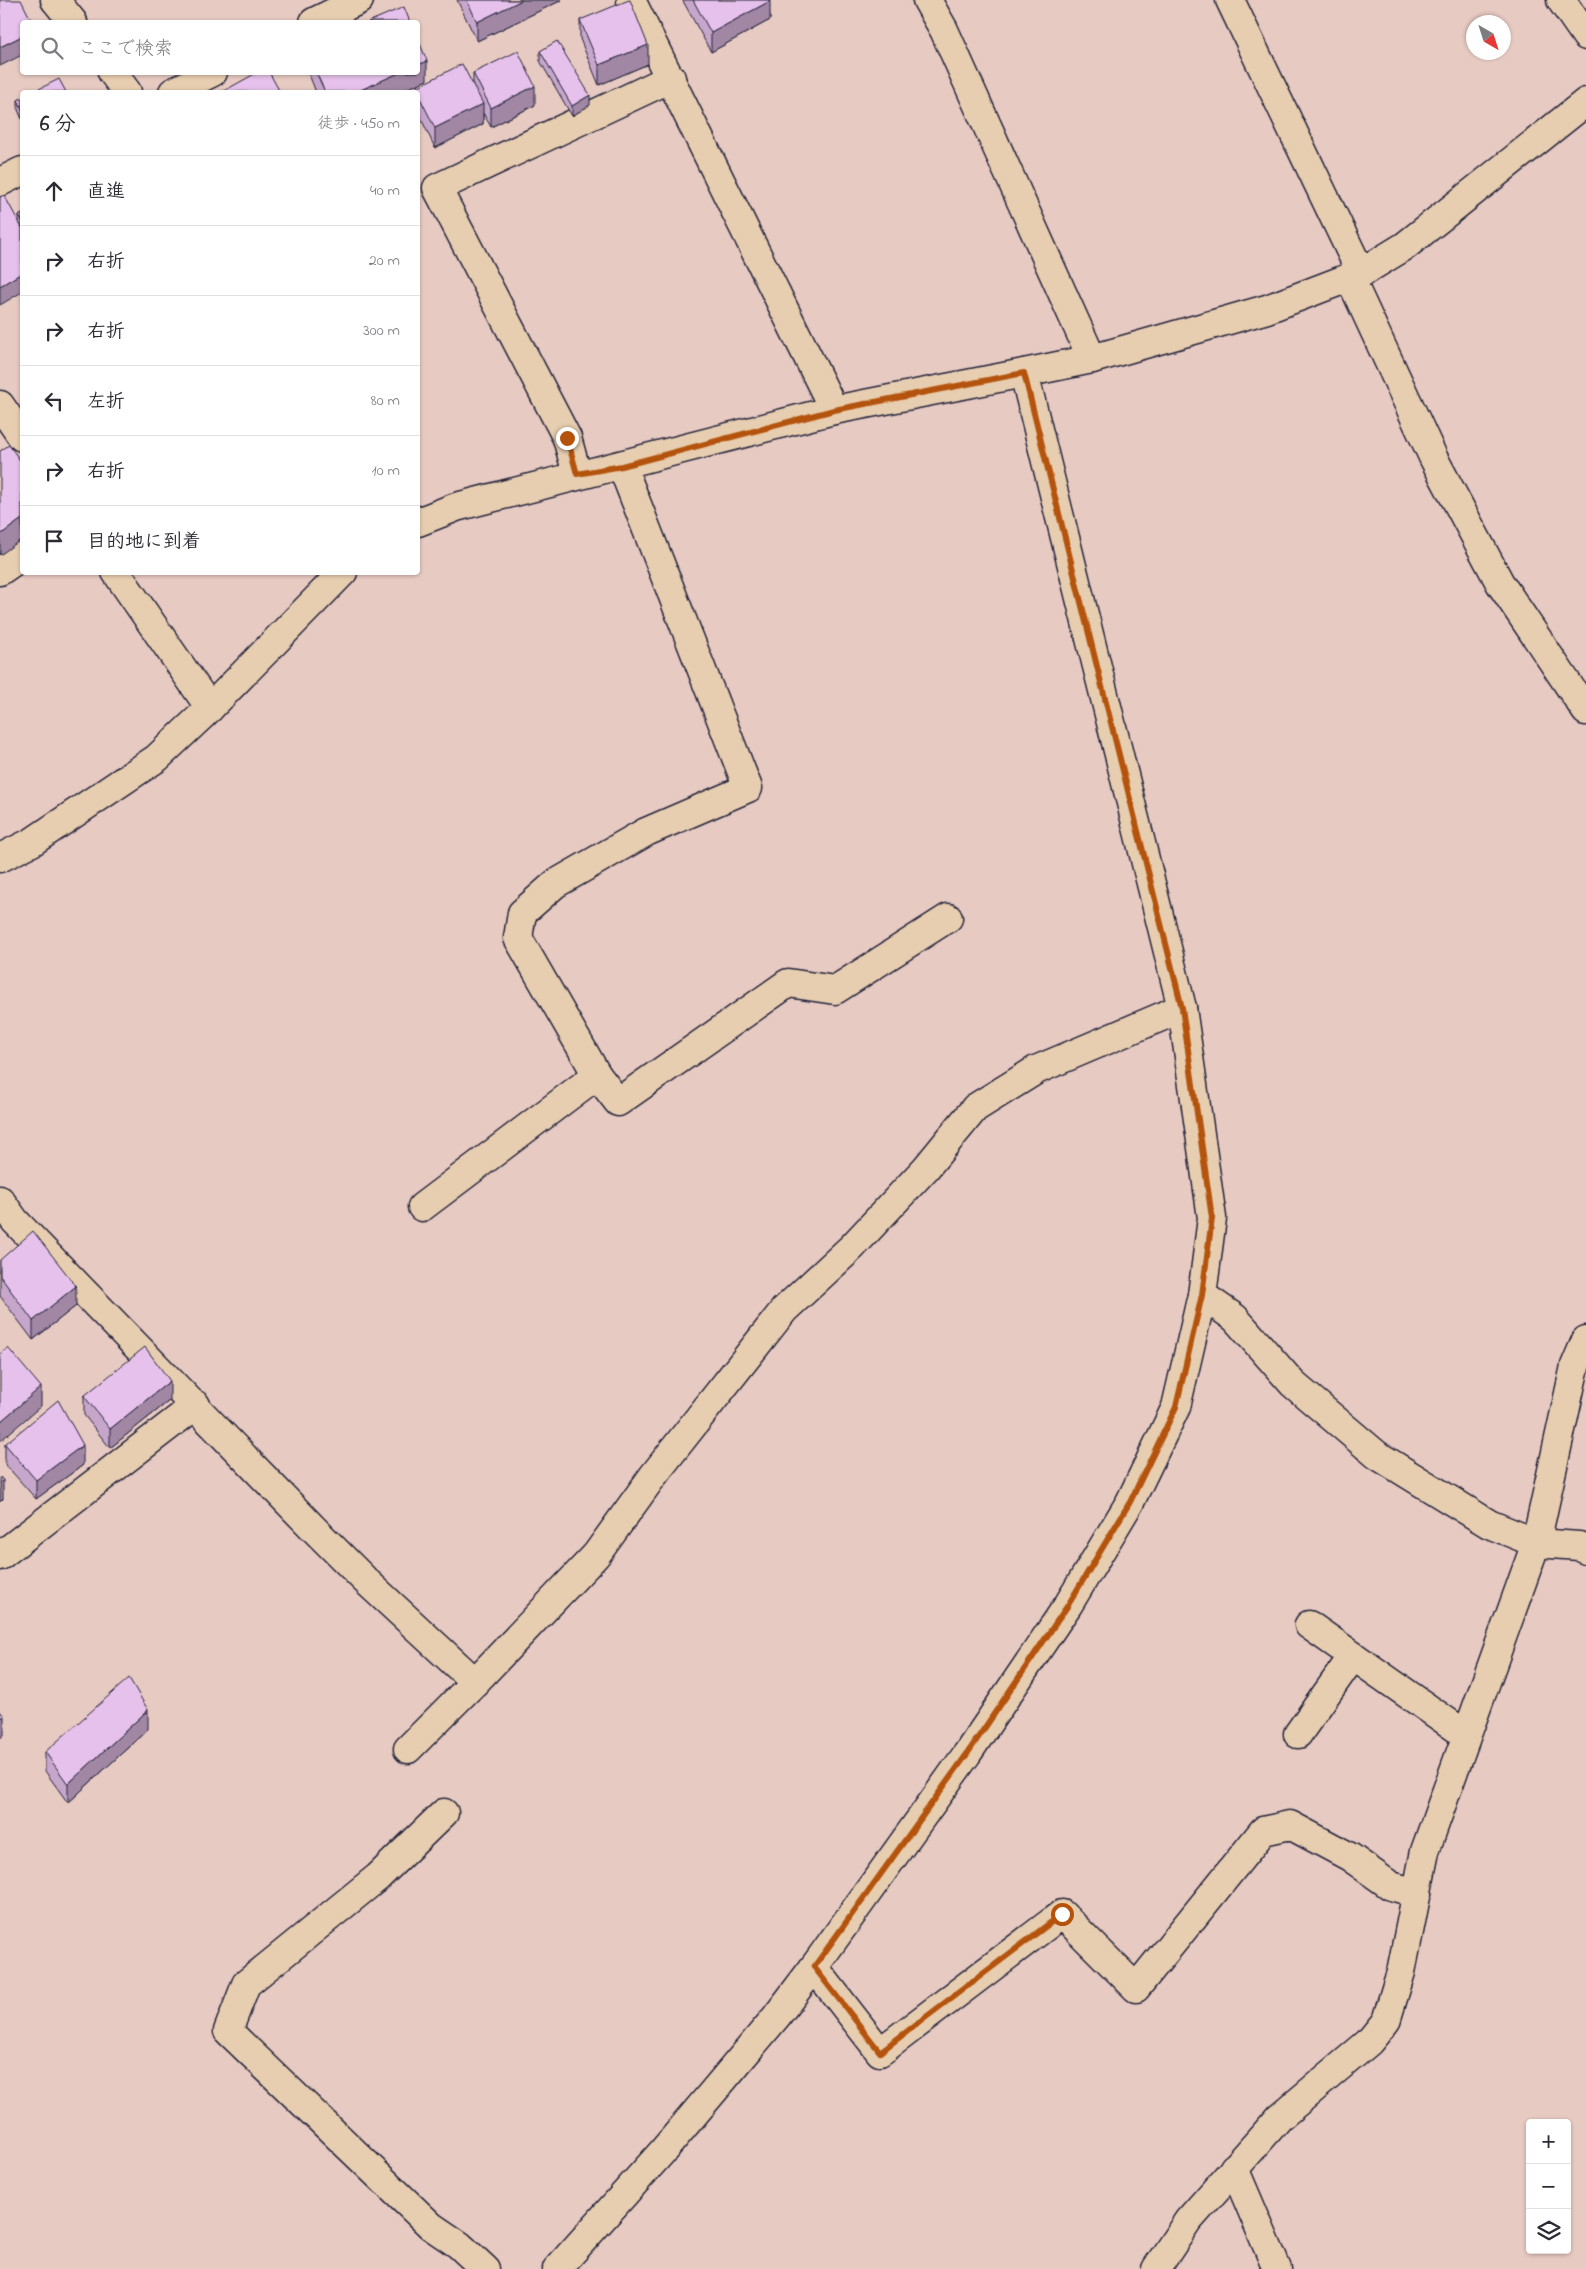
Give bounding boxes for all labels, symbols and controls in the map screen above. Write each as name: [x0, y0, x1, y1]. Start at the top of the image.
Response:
north arrow: [1466, 15, 1511, 60]
search box: [20, 20, 420, 75]
icon: search: [38, 34, 66, 62]
text: ここで検索: [78, 36, 173, 63]
text: 6 分: [40, 110, 76, 140]
text: 徒歩 · 450 m: [318, 112, 400, 136]
icon: ahead: [40, 177, 68, 205]
text: 直進: [87, 179, 125, 206]
text: 40 m: [370, 179, 400, 203]
icon: right: [40, 247, 68, 275]
text: 右折: [87, 249, 125, 276]
text: 20 m: [369, 249, 400, 273]
icon: right: [40, 317, 68, 345]
text: 右折: [87, 319, 125, 346]
text: 300 m: [363, 319, 400, 343]
icon: left: [40, 387, 68, 415]
text: 左折: [87, 389, 125, 416]
text: 80 m: [371, 389, 400, 413]
route end: [556, 427, 579, 450]
icon: right: [40, 457, 68, 485]
text: 右折: [87, 459, 125, 486]
text: 10 m: [372, 459, 400, 483]
icon: arrive: [40, 527, 68, 555]
text: 目的地に到着: [87, 529, 201, 556]
route start: [1051, 1903, 1074, 1926]
map controls: [1526, 2119, 1571, 2254]
button: +: [1526, 2119, 1571, 2164]
button: −: [1526, 2164, 1571, 2209]
button: layers: [1526, 2209, 1571, 2254]

